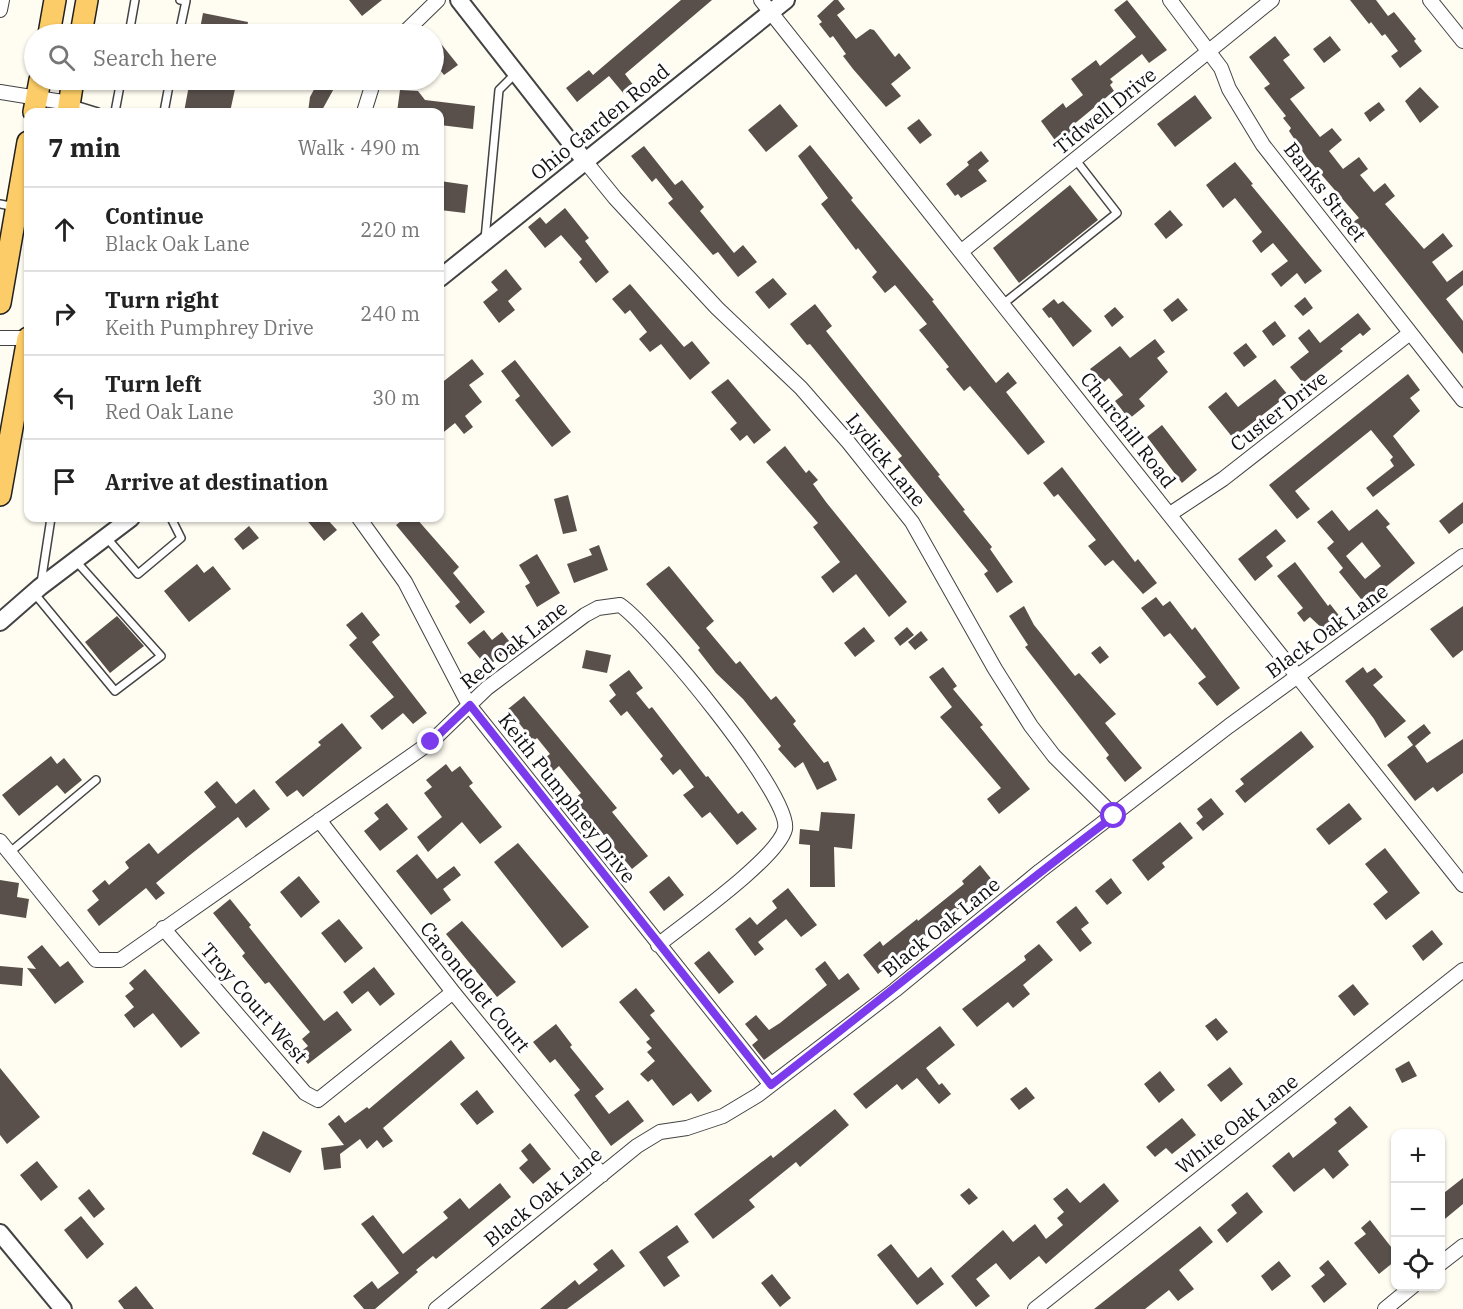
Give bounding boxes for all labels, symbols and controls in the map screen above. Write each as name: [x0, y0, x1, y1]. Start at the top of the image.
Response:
search box: [24, 24, 444, 90]
icon: search: [45, 41, 78, 74]
text: Search here: [93, 43, 217, 72]
street label: Ohio Garden Road: [525, 57, 675, 186]
street label: Tidwell Drive: [1048, 61, 1162, 160]
text: 7 min: [48, 130, 121, 164]
text: Walk · 490 m: [298, 134, 420, 161]
street label: Banks Street: [1278, 136, 1373, 247]
text: Continue: [105, 201, 204, 230]
icon: ahead: [48, 213, 81, 246]
text: 220 m: [360, 216, 420, 243]
text: Black Oak Lane: [105, 230, 250, 257]
text: Turn right: [105, 285, 219, 314]
icon: right: [48, 297, 81, 330]
text: 240 m: [360, 300, 420, 327]
text: Keith Pumphrey Drive: [105, 314, 314, 341]
street label: Custer Drive: [1224, 364, 1333, 457]
street label: Churchill Road: [1075, 366, 1182, 493]
text: Turn left: [105, 369, 201, 398]
icon: left: [48, 381, 81, 414]
text: 30 m: [372, 384, 420, 411]
text: Red Oak Lane: [105, 398, 234, 425]
street label: Lydick Lane: [840, 407, 933, 512]
icon: arrive: [48, 465, 81, 498]
text: Arrive at destination: [105, 467, 328, 496]
street label: Black Oak Lane: [1260, 577, 1393, 684]
street label: Red Oak Lane: [455, 594, 573, 695]
street label: Keith Pumphrey Drive: [492, 707, 642, 888]
route end: [417, 728, 443, 754]
route start: [1100, 802, 1126, 828]
street label: Black Oak Lane: [876, 871, 1005, 983]
street label: Carondolet Court: [414, 916, 537, 1058]
street label: Troy Court West: [195, 937, 314, 1069]
street label: White Oak Lane: [1170, 1067, 1303, 1180]
map controls: [1391, 1129, 1445, 1291]
button: +: [1391, 1129, 1445, 1183]
street label: Black Oak Lane: [478, 1141, 607, 1253]
button: −: [1391, 1183, 1445, 1237]
button: locate: [1391, 1237, 1445, 1291]

